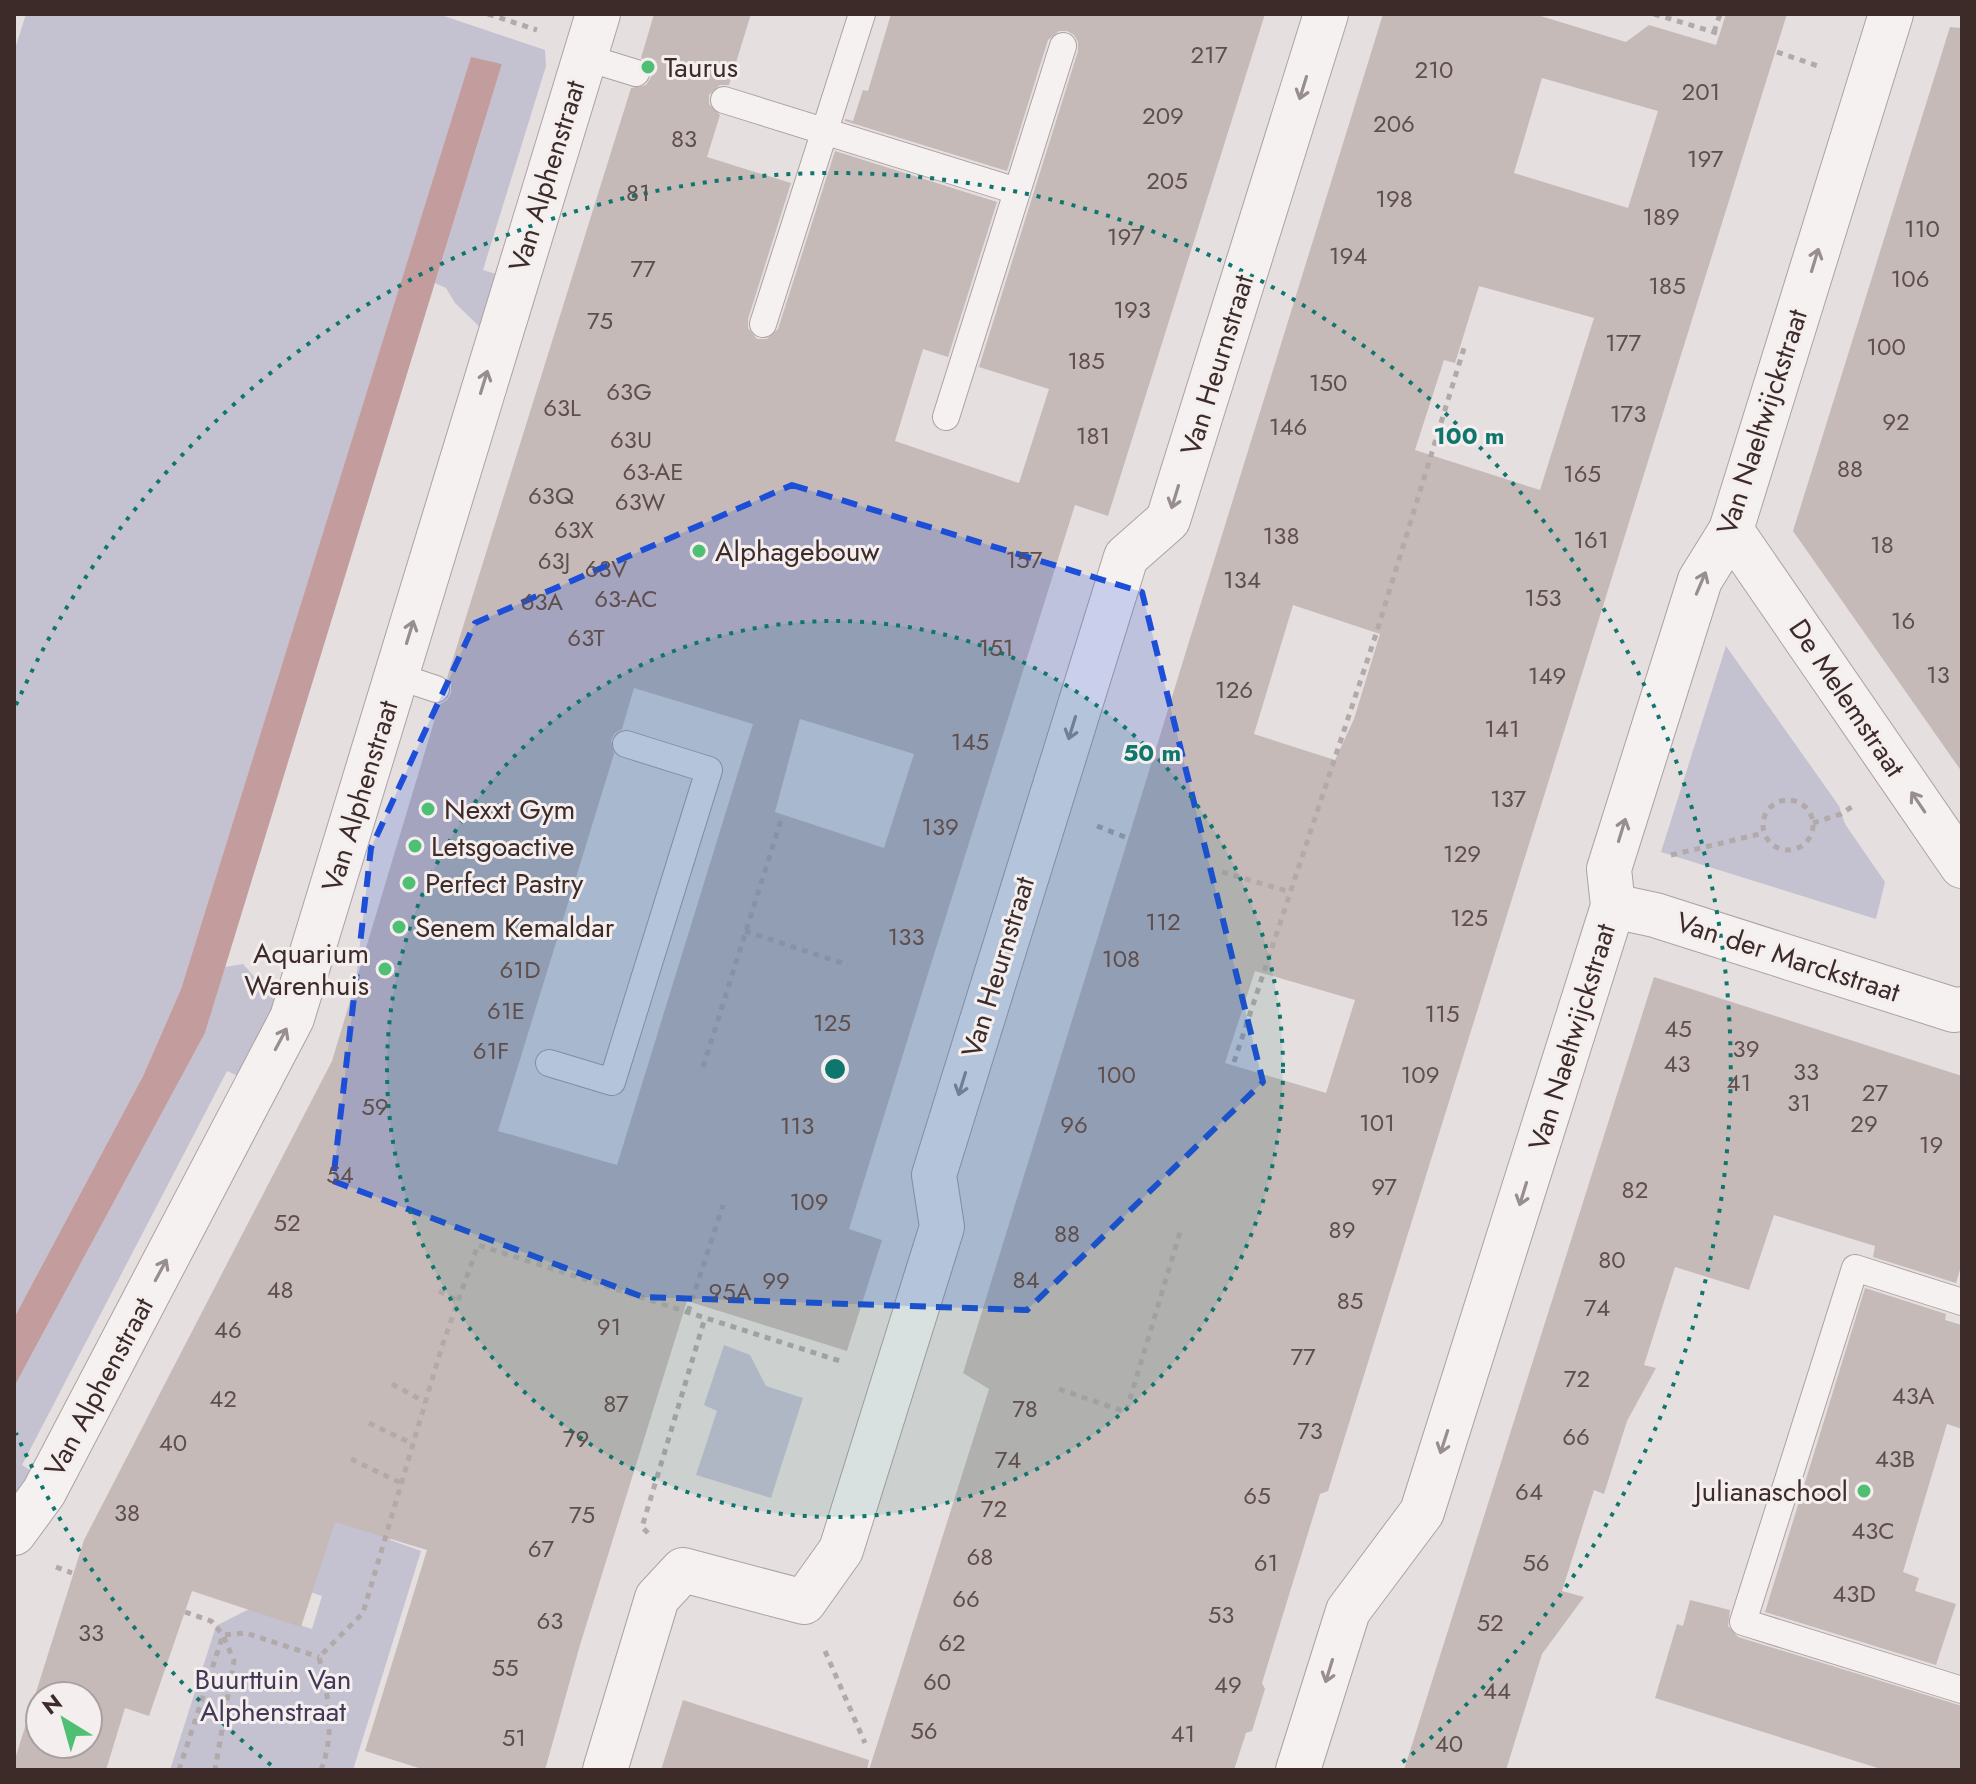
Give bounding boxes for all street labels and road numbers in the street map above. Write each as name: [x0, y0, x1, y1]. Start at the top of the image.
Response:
street label: Van Alphenstraat: [498, 75, 596, 277]
street label: Van Heurnstraat: [1170, 269, 1264, 460]
street label: Van Naeltwijckstraat: [1706, 304, 1818, 540]
street label: De Melemstraat: [1779, 611, 1915, 786]
street label: Van Alphenstraat: [311, 695, 409, 897]
street label: Van Heurnstraat: [951, 871, 1045, 1062]
street label: Van der Marckstraat: [1671, 902, 1905, 1013]
street label: Van Naeltwijckstraat: [1518, 918, 1626, 1156]
street label: Van Alphenstraat: [34, 1290, 164, 1484]

